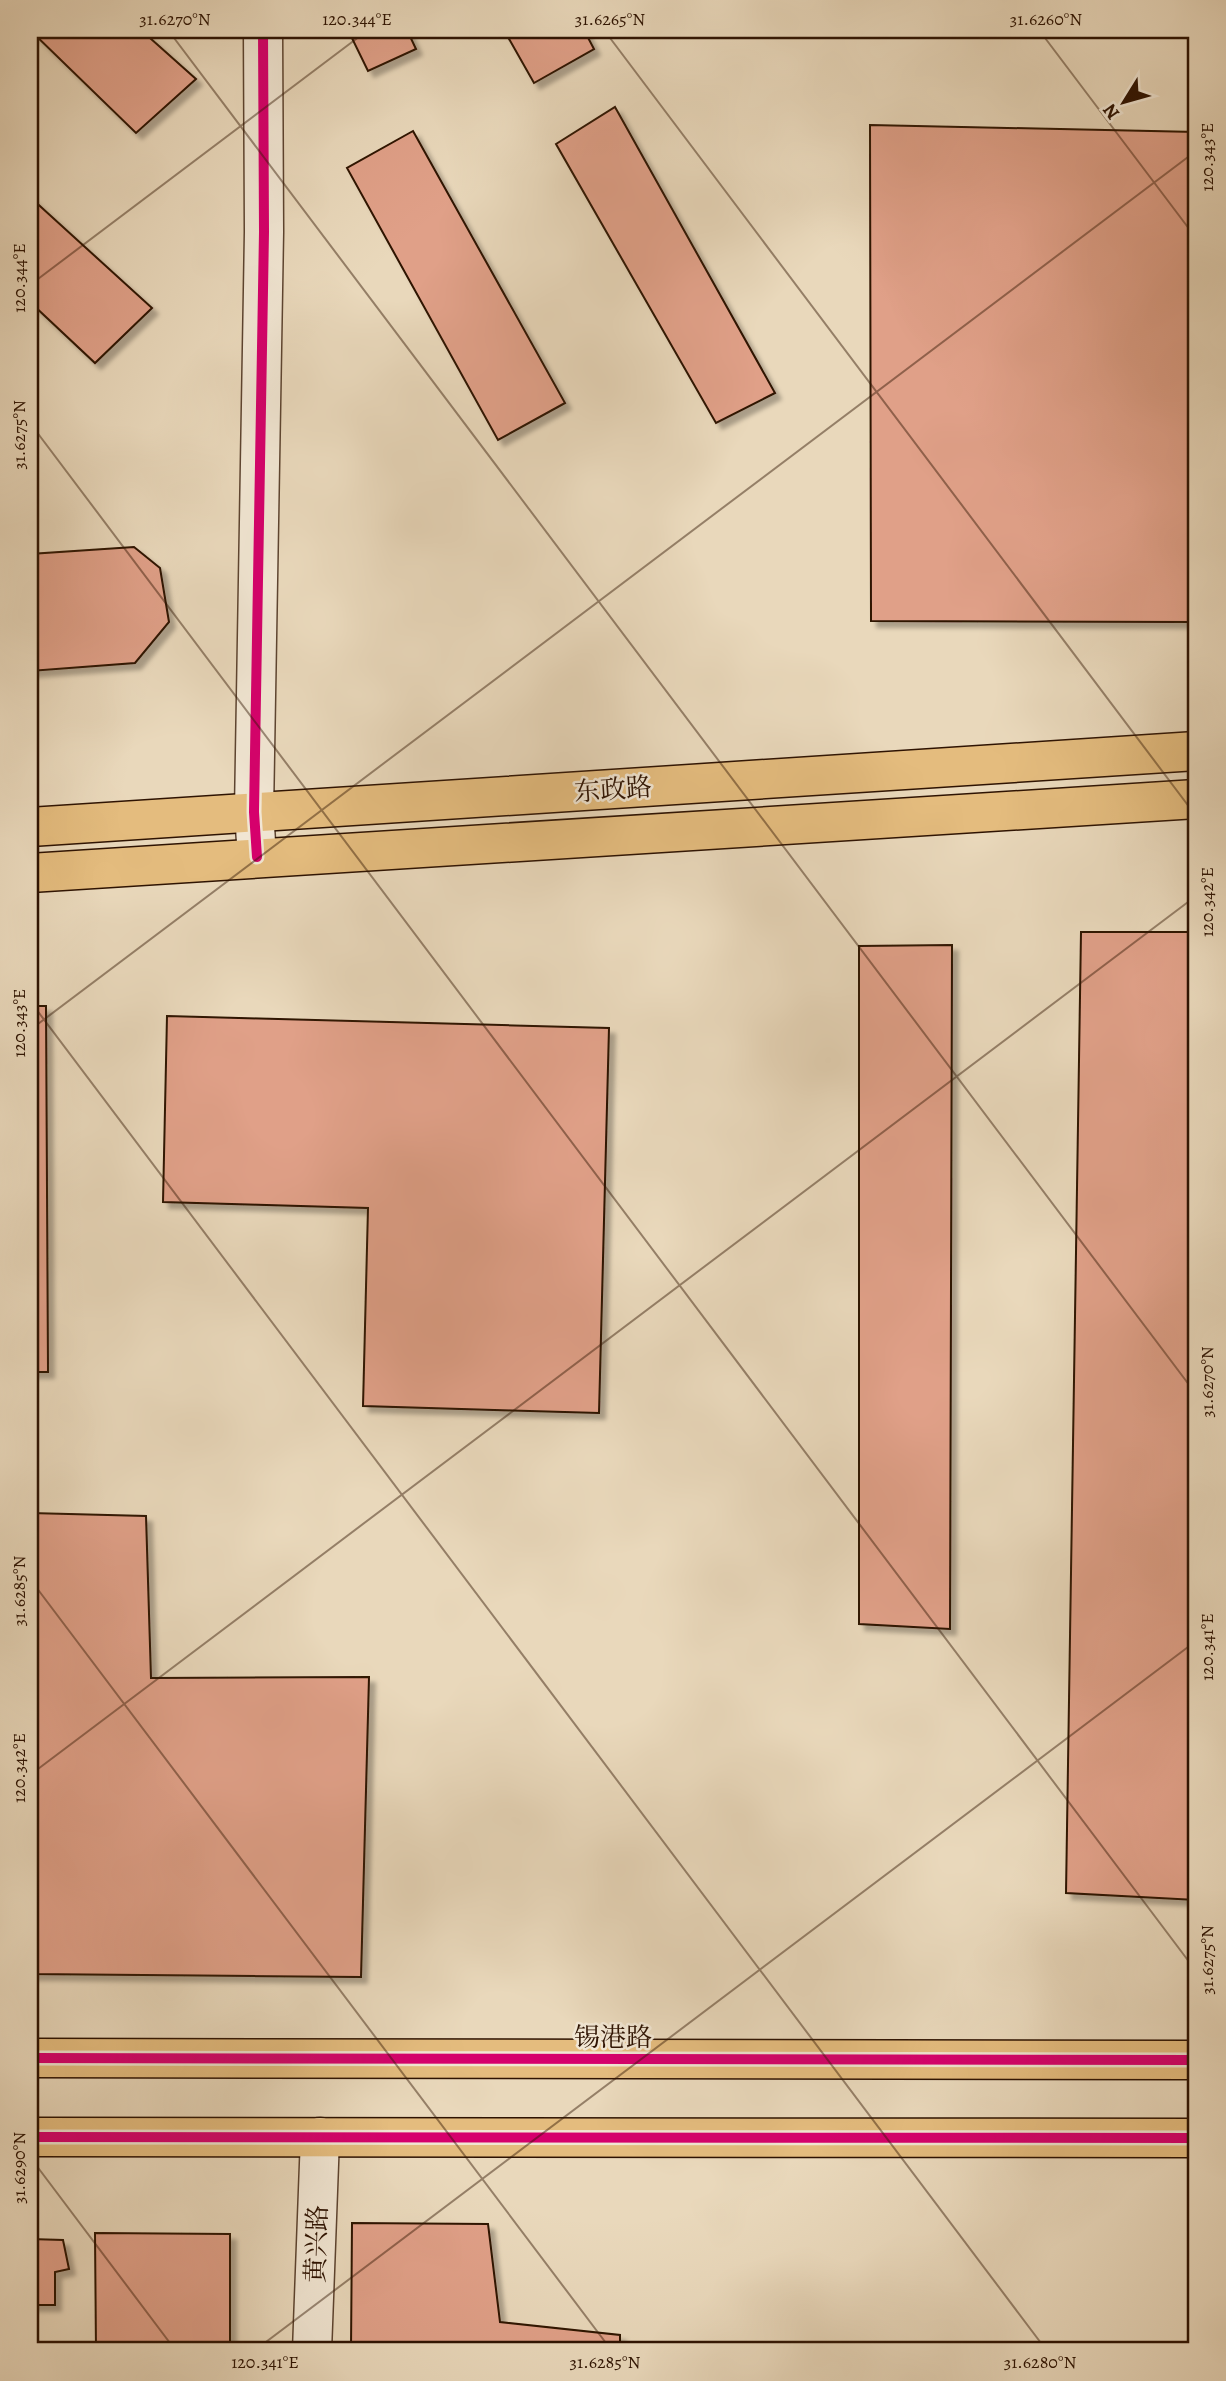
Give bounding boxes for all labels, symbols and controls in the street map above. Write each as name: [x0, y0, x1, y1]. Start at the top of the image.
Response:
text: 31.6270°N: [139, 7, 211, 31]
text: 120.344°E: [322, 7, 392, 31]
text: 31.6265°N: [575, 7, 645, 31]
text: 31.6260°N: [1010, 7, 1082, 31]
north arrow: [1090, 66, 1160, 136]
text: N: [1097, 98, 1126, 125]
text: 120.343°E: [1195, 123, 1219, 192]
text: 120.344°E: [7, 243, 31, 313]
text: 31.6275°N: [7, 400, 31, 470]
street label: 东政路: [573, 769, 653, 810]
text: 120.342°E: [1195, 867, 1219, 937]
text: 120.343°E: [7, 989, 31, 1058]
text: 31.6270°N: [1195, 1346, 1219, 1418]
text: 31.6285°N: [7, 1556, 31, 1626]
text: 120.341°E: [1195, 1613, 1219, 1681]
text: 120.342°E: [7, 1733, 31, 1803]
text: 31.6275°N: [1195, 1925, 1219, 1995]
street label: 锡港路: [574, 2020, 652, 2055]
text: 31.6290°N: [7, 2132, 31, 2204]
street label: 黄兴路: [298, 2204, 335, 2284]
text: 120.341°E: [231, 2350, 299, 2374]
text: 31.6285°N: [570, 2350, 640, 2374]
text: 31.6280°N: [1004, 2350, 1076, 2374]

